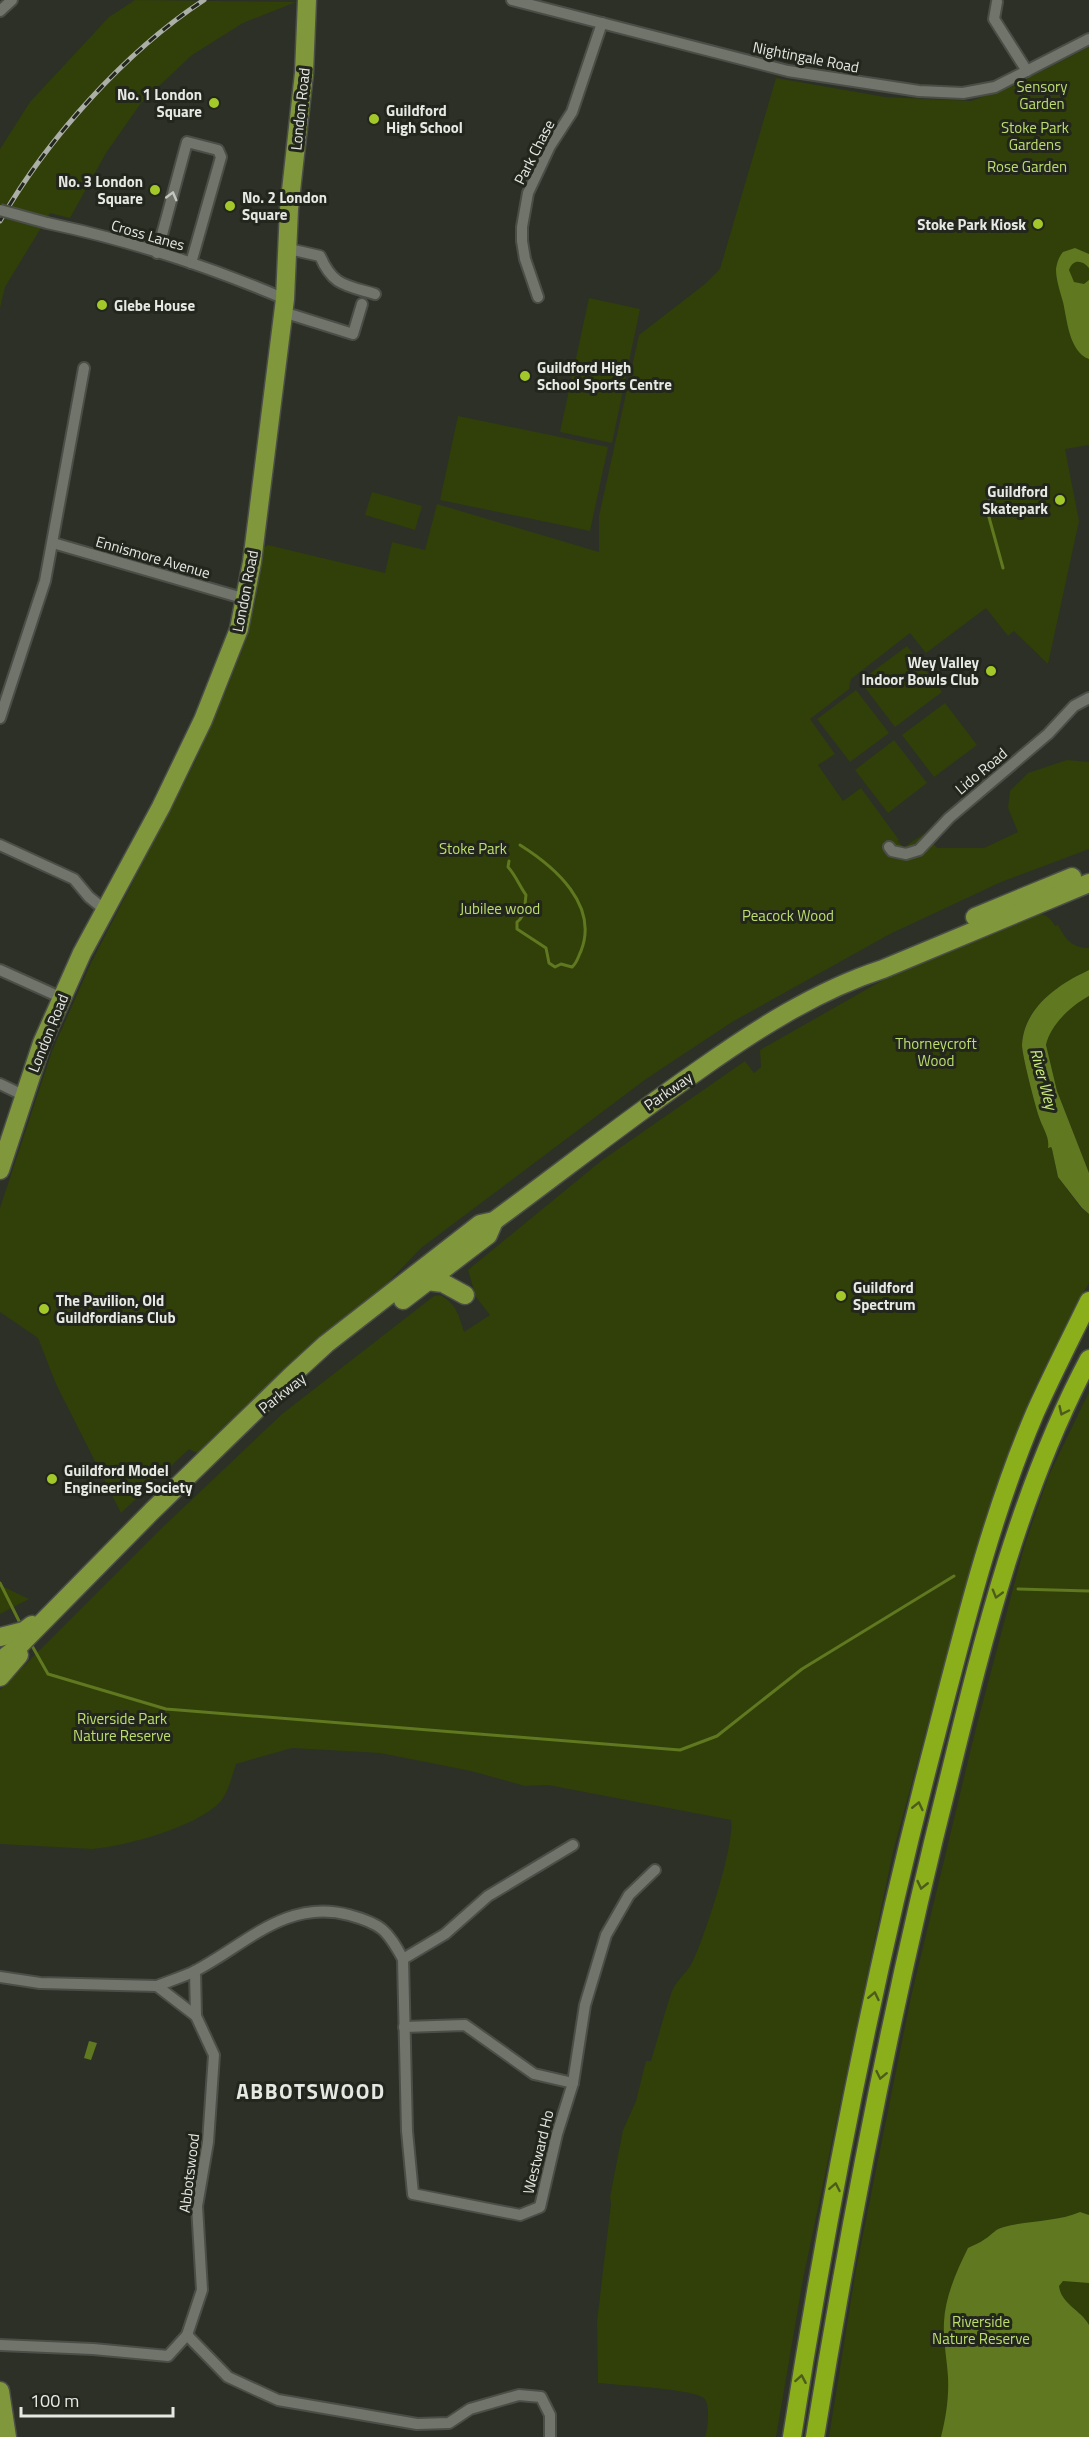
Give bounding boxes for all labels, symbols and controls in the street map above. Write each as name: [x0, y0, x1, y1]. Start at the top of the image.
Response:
street label: Nightingale Road: [751, 35, 861, 79]
street label: London Road: [284, 67, 316, 151]
park label: Sensory Garden: [1016, 75, 1068, 115]
place label: No. 1 London Square: [117, 83, 202, 123]
marker: No. 1 London Square: [207, 96, 221, 110]
place label: Guildford High School: [386, 99, 463, 139]
marker: Guildford High School: [367, 112, 381, 126]
street label: Park Chase: [508, 115, 560, 189]
park label: Stoke Park Gardens: [1001, 116, 1069, 156]
park label: Rose Garden: [987, 155, 1067, 178]
place label: No. 3 London Square: [58, 170, 143, 210]
marker: No. 3 London Square: [148, 183, 162, 197]
place label: No. 2 London Square: [242, 186, 327, 226]
one-way arrow: [164, 191, 177, 201]
marker: No. 2 London Square: [223, 199, 237, 213]
place label: Stoke Park Kiosk: [917, 213, 1026, 236]
street label: Cross Lanes: [108, 214, 188, 256]
marker: Stoke Park Kiosk: [1031, 217, 1045, 231]
place label: Glebe House: [114, 294, 195, 317]
marker: Glebe House: [95, 298, 109, 312]
place label: Guildford High School Sports Centre: [537, 356, 672, 396]
marker: Guildford High School Sports Centre: [518, 369, 532, 383]
place label: Guildford Skatepark: [982, 480, 1048, 520]
marker: Guildford Skatepark: [1053, 493, 1067, 507]
street label: Ennismore Avenue: [93, 530, 213, 584]
street label: London Road: [226, 548, 264, 634]
place label: Wey Valley Indoor Bowls Club: [862, 651, 979, 691]
marker: Wey Valley Indoor Bowls Club: [984, 664, 998, 678]
street label: Lido Road: [950, 742, 1012, 800]
park label: Stoke Park: [439, 837, 507, 860]
park label: Jubilee wood: [460, 897, 540, 920]
park label: Peacock Wood: [742, 904, 834, 927]
street label: London Road: [22, 990, 74, 1076]
park label: Thorneycroft Wood: [895, 1032, 977, 1072]
water label: River Wey: [1024, 1046, 1064, 1114]
street label: Parkway: [639, 1066, 697, 1116]
place label: Guildford Spectrum: [853, 1276, 916, 1316]
place label: The Pavilion, Old Guildfordians Club: [56, 1289, 176, 1329]
marker: Guildford Spectrum: [834, 1289, 848, 1303]
marker: The Pavilion, Old Guildfordians Club: [37, 1302, 51, 1316]
street label: Parkway: [253, 1367, 311, 1419]
one-way arrow: [1058, 1404, 1070, 1415]
place label: Guildford Model Engineering Society: [64, 1459, 193, 1499]
marker: Guildford Model Engineering Society: [45, 1472, 59, 1486]
one-way arrow: [992, 1588, 1004, 1599]
park label: Riverside Park Nature Reserve: [73, 1707, 171, 1747]
one-way arrow: [910, 1801, 923, 1811]
one-way arrow: [917, 1880, 930, 1890]
one-way arrow: [867, 1991, 880, 2001]
one-way arrow: [875, 2070, 888, 2080]
district label: ABBOTSWOOD: [236, 2075, 386, 2107]
street label: Westward Ho: [516, 2107, 560, 2196]
street label: Abbotswood: [173, 2132, 205, 2214]
one-way arrow: [828, 2183, 841, 2193]
park label: Riverside Nature Reserve: [932, 2310, 1030, 2350]
one-way arrow: [795, 2375, 807, 2384]
scale bar: [21, 2380, 172, 2418]
text: 100 m: [30, 2387, 79, 2414]

